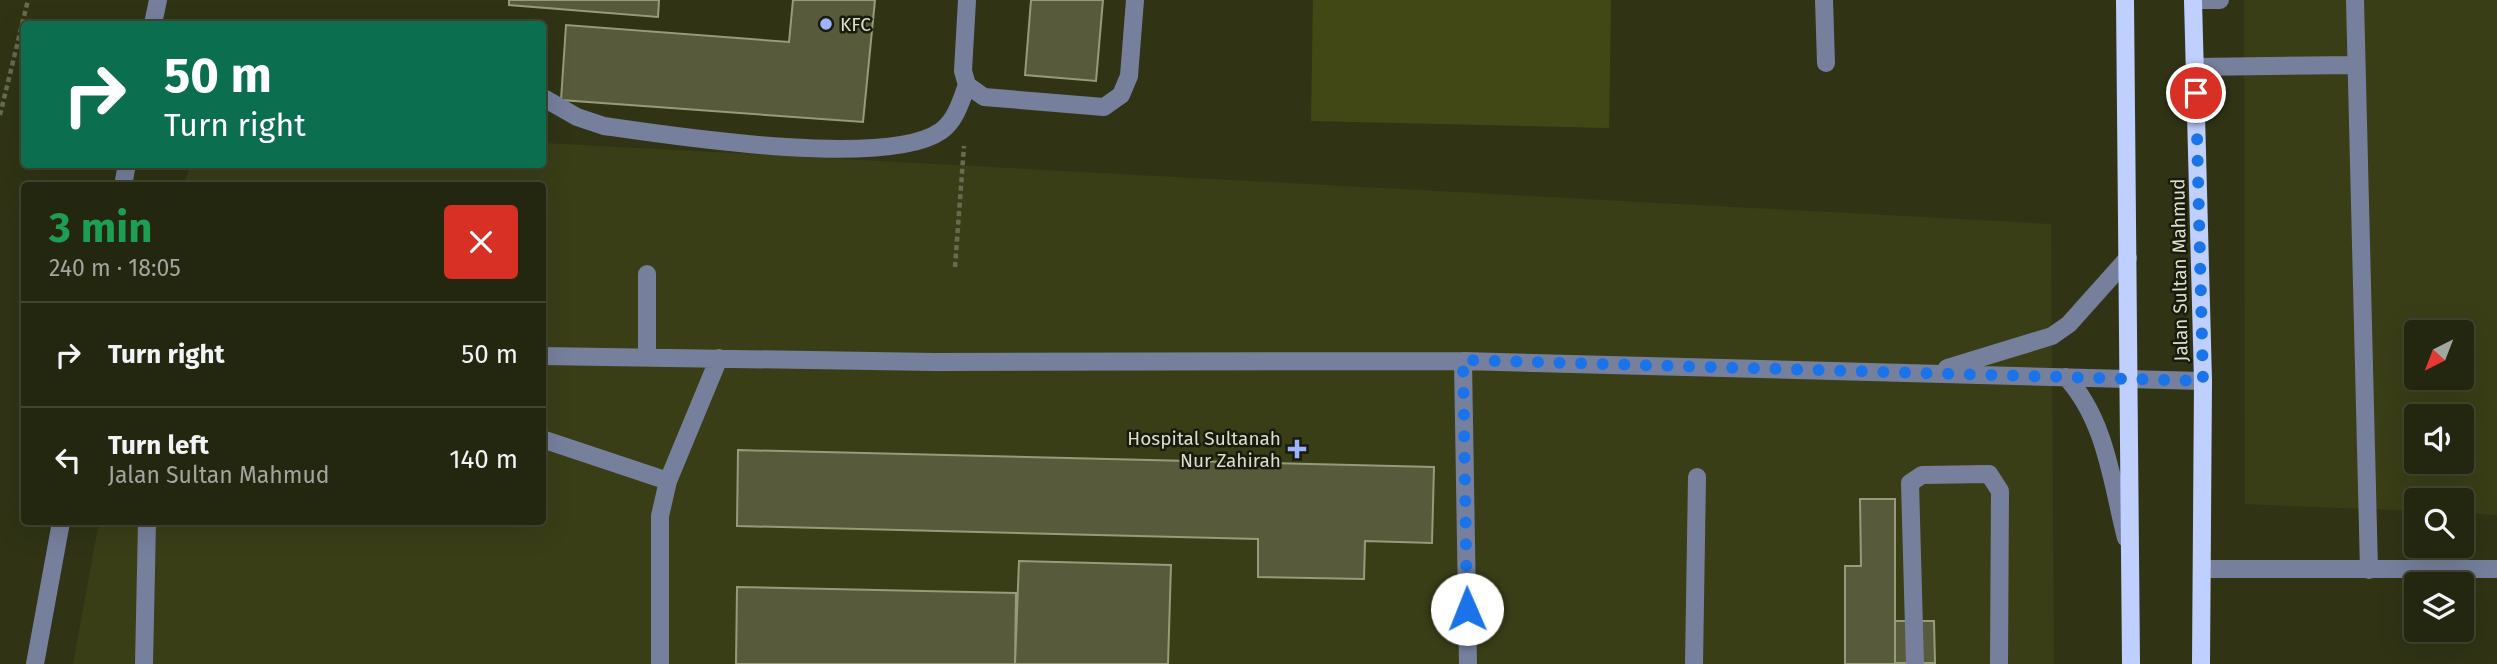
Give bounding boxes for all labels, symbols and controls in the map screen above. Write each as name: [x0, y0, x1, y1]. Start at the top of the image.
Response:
place label: KFC: [840, 13, 871, 36]
marker: KFC: [818, 16, 834, 32]
text: 50 m: [164, 46, 272, 105]
icon: right: [49, 49, 140, 140]
pin: [2166, 63, 2226, 123]
icon: arrive: [2177, 74, 2215, 112]
text: Turn right: [164, 106, 306, 144]
street label: Jalan Sultan Mahmud: [2166, 178, 2193, 362]
text: 3 min: [49, 203, 152, 253]
button: close: [444, 205, 518, 279]
text: 240 m · 18:05: [49, 254, 181, 282]
north arrow: [2404, 320, 2474, 390]
map controls: [2404, 320, 2474, 642]
icon: right: [49, 336, 87, 374]
text: Turn right: [108, 339, 225, 370]
text: 50 m: [461, 339, 518, 370]
button: sound: [2404, 404, 2474, 474]
place label: Hospital Sultanah Nur Zahirah: [1127, 427, 1281, 472]
text: Turn left: [108, 430, 209, 461]
marker: Hospital Sultanah Nur Zahirah: [1287, 439, 1307, 459]
icon: left: [49, 441, 87, 479]
text: 140 m: [449, 444, 518, 475]
text: Jalan Sultan Mahmud: [108, 461, 330, 489]
button: search: [2404, 488, 2474, 558]
position arrow: [1430, 572, 1504, 646]
button: layers: [2404, 572, 2474, 642]

